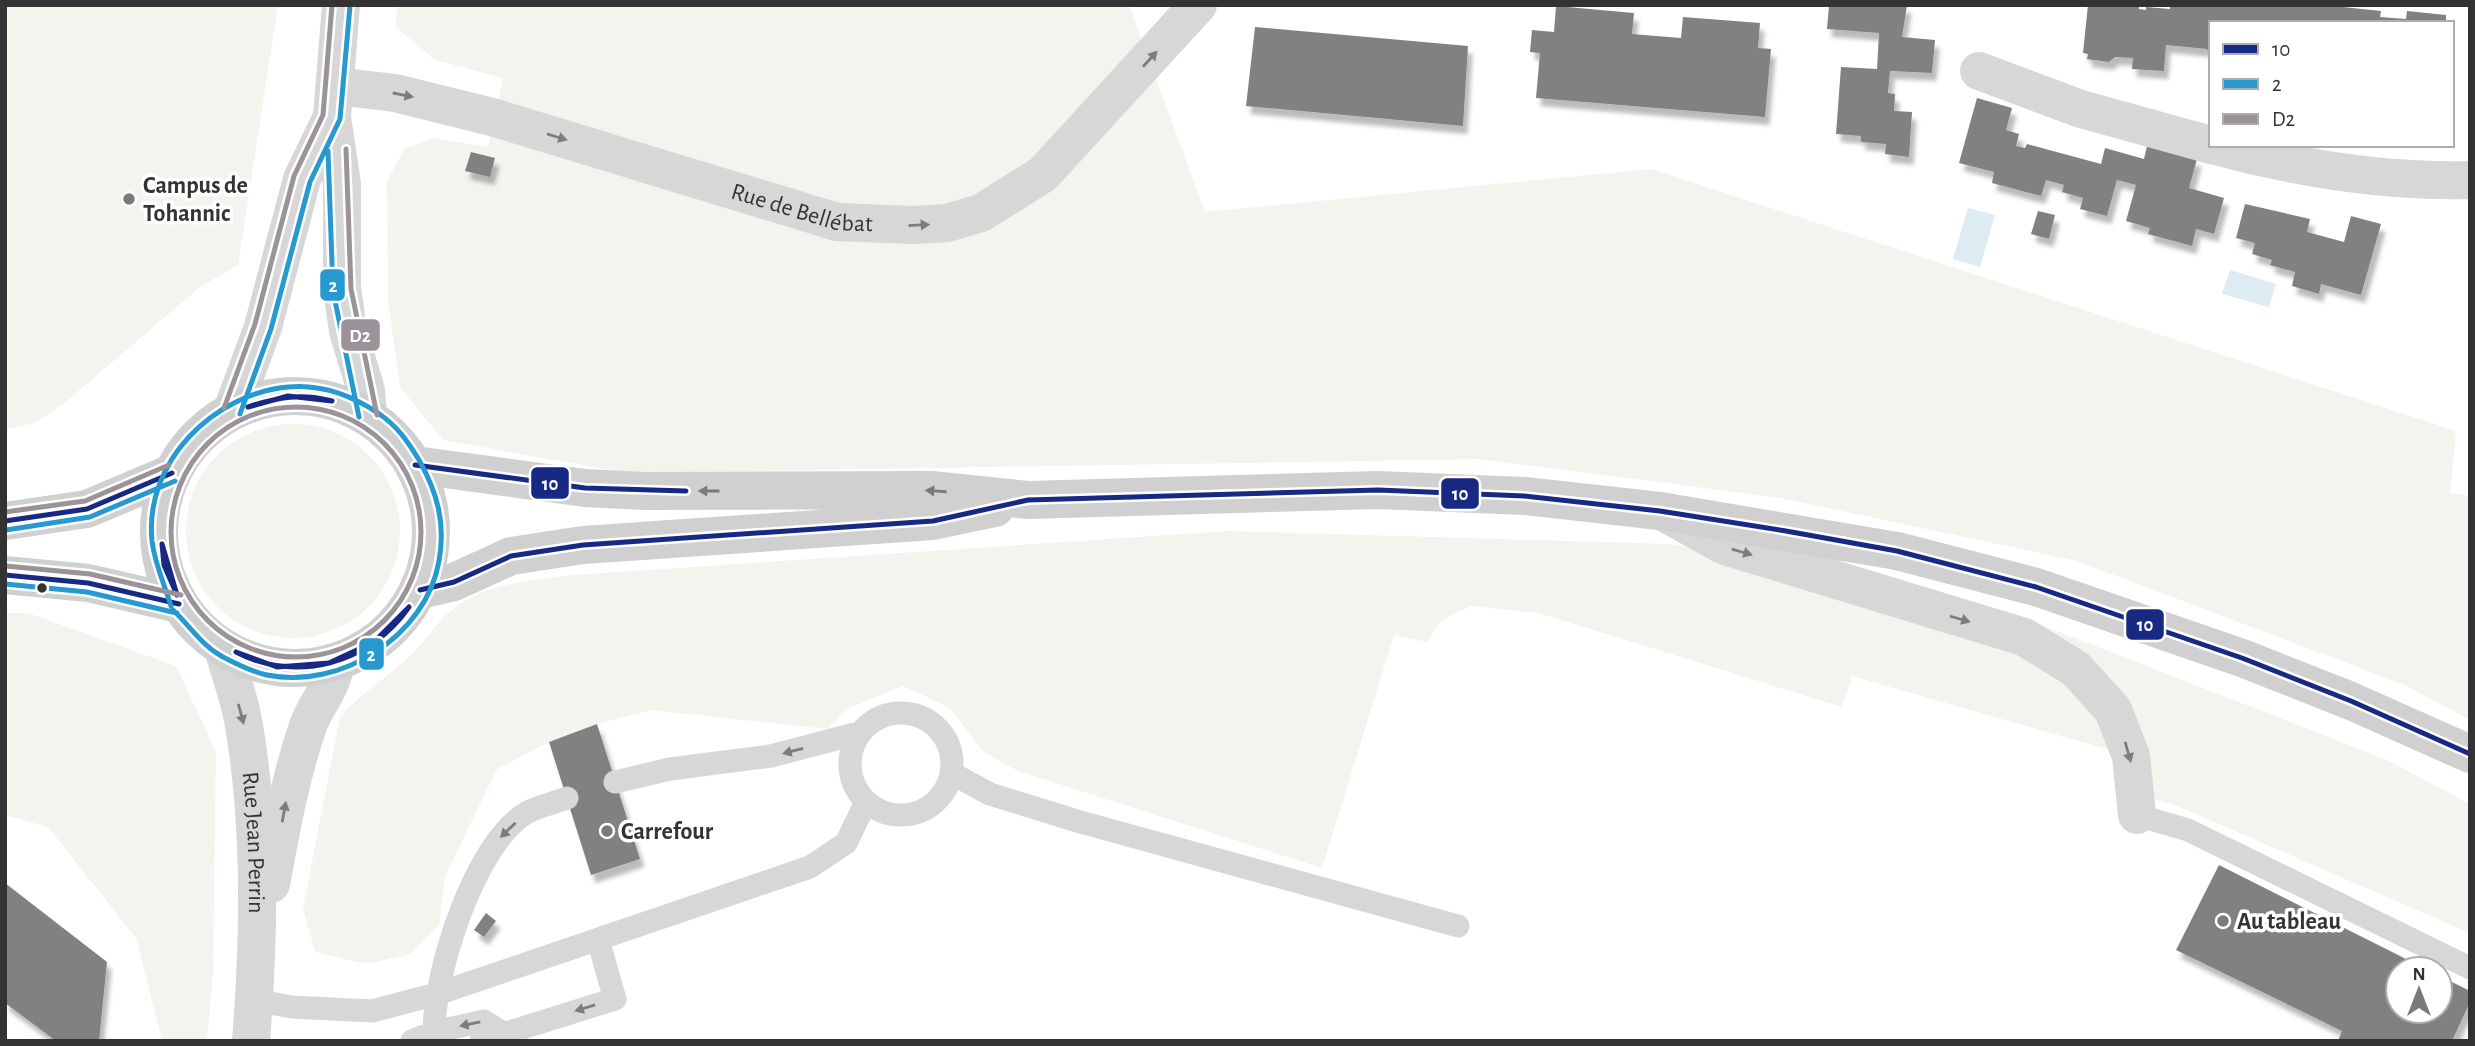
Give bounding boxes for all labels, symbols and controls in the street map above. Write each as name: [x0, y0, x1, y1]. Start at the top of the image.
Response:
legend: [2209, 21, 2454, 147]
text: 10: [2272, 39, 2290, 60]
one-way arrow: [1142, 50, 1158, 68]
text: 2: [2272, 74, 2282, 95]
one-way arrow: [392, 90, 414, 101]
text: D2: [2272, 109, 2295, 130]
one-way arrow: [547, 133, 568, 143]
place label: Campus de Tohannic: [143, 174, 248, 226]
street label: Rue de Bellébat: [728, 180, 873, 236]
marker: Campus de Tohannic: [121, 191, 137, 207]
one-way arrow: [908, 219, 930, 230]
line badge: 2: [319, 268, 346, 302]
text: 2: [329, 277, 338, 296]
line badge: D2: [340, 318, 381, 352]
text: D2: [349, 327, 371, 346]
line badge: 10: [530, 466, 570, 500]
text: 10: [542, 475, 558, 494]
line badge: 10: [1440, 477, 1480, 510]
one-way arrow: [697, 485, 719, 497]
one-way arrow: [925, 485, 947, 496]
text: 10: [1452, 485, 1468, 504]
one-way arrow: [1732, 547, 1753, 557]
unlabelled marker: [35, 581, 49, 595]
line badge: 10: [2125, 608, 2165, 641]
one-way arrow: [1950, 614, 1971, 624]
text: 10: [2137, 616, 2153, 635]
line badge: 2: [358, 637, 385, 671]
text: 2: [367, 646, 376, 665]
one-way arrow: [237, 704, 247, 725]
one-way arrow: [2123, 741, 2134, 763]
one-way arrow: [783, 746, 804, 756]
street label: Rue Jean Perrin: [238, 771, 268, 913]
one-way arrow: [279, 801, 290, 823]
place label: Carrefour: [621, 820, 714, 844]
one-way arrow: [499, 822, 517, 838]
marker: Carrefour: [599, 823, 615, 839]
place label: Au tableau: [2237, 910, 2341, 934]
marker: Au tableau: [2215, 913, 2231, 929]
north arrow: [2384, 955, 2454, 1025]
text: N: [2412, 965, 2426, 984]
one-way arrow: [574, 1003, 595, 1014]
one-way arrow: [459, 1019, 481, 1030]

